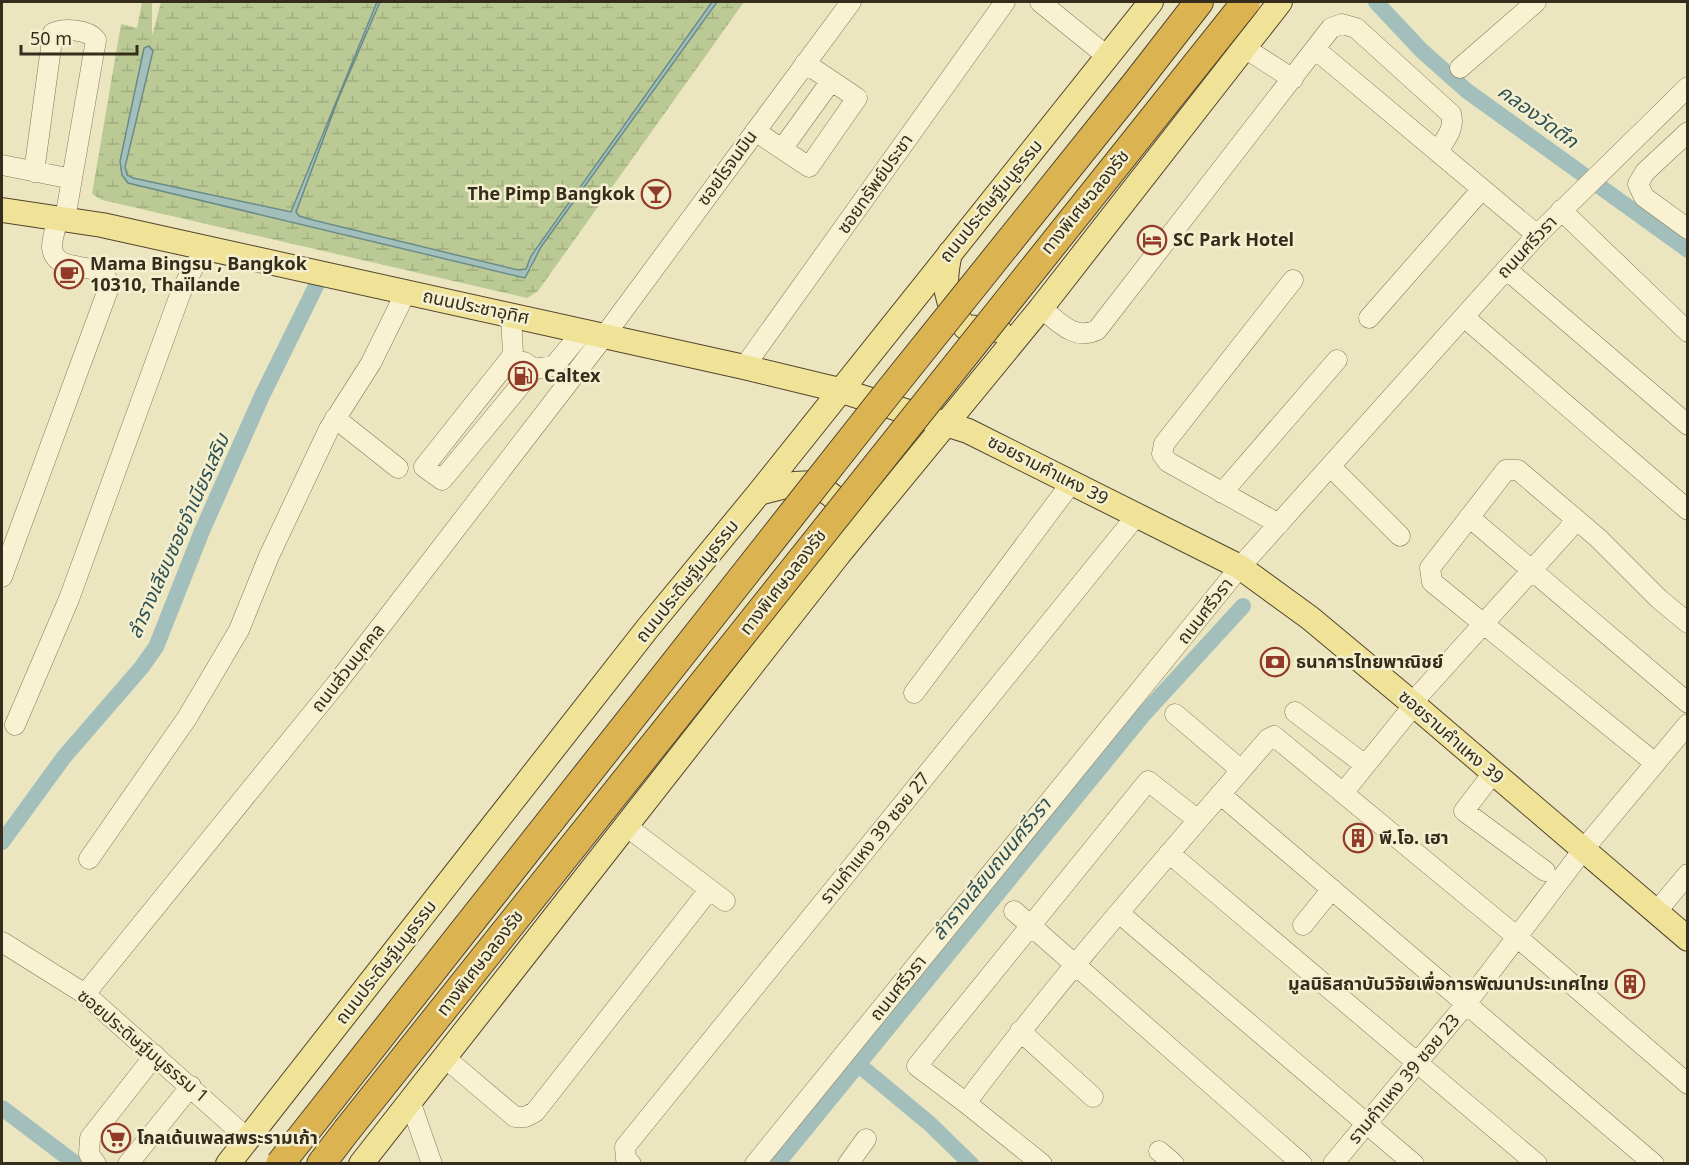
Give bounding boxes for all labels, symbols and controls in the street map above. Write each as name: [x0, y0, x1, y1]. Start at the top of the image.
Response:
scale bar: [21, 18, 136, 56]
text: 50 m: [30, 26, 72, 53]
water label: คลองวัดตึก: [1491, 77, 1585, 157]
street label: ซอยโรจนมิน: [691, 125, 764, 212]
street label: ซอยทรัพย์ประชา: [831, 129, 920, 240]
street label: ถนนประดิษฐ์มนูธรรม: [933, 134, 1050, 269]
street label: ทางพิเศษฉลองรัช: [1035, 144, 1136, 261]
bar icon: The Pimp Bangkok: [640, 178, 672, 210]
place label: The Pimp Bangkok: [467, 181, 636, 208]
street label: ถนนศรีวรา: [1491, 210, 1564, 285]
hotel icon: SC Park Hotel: [1136, 224, 1168, 256]
place label: SC Park Hotel: [1173, 227, 1294, 254]
place label: Mama Bingsu , Bangkok 10310, Thaïlande: [90, 251, 308, 299]
cafe icon: Mama Bingsu , Bangkok 10310, Thaïlande: [53, 258, 85, 290]
street label: ถนนประชาอุทิศ: [420, 283, 532, 332]
fuel station icon: Caltex: [507, 360, 539, 392]
place label: Caltex: [544, 363, 601, 390]
water label: ลำรางเลียบซอยจำเนียรเสริม: [120, 428, 238, 644]
street label: ซอยรามคำแหง 39: [983, 428, 1113, 512]
street label: ถนนประดิษฐ์มนูธรรม: [629, 514, 746, 649]
street label: ทางพิเศษฉลองรัช: [733, 523, 834, 641]
street label: ถนนศรีวรา: [1171, 572, 1240, 650]
street label: ถนนส่วนบุคคล: [305, 618, 392, 719]
bank icon: ธนาคารไทยพาณิชย์: [1259, 646, 1291, 678]
place label: ธนาคารไทยพาณิชย์: [1296, 649, 1443, 676]
street label: ซอยรามคำแหง 39: [1392, 684, 1509, 791]
street label: รามคำแหง 39 ซอย 27: [814, 767, 937, 910]
water label: ลำรางเลียบถนนศรีวรา: [925, 791, 1059, 947]
building icon: พี.โอ. เฮา: [1342, 822, 1374, 854]
place label: พี.โอ. เฮา: [1379, 825, 1449, 852]
street label: ถนนประดิษฐ์มนูธรรม: [329, 894, 444, 1030]
street label: ทางพิเศษฉลองรัช: [430, 904, 531, 1022]
street label: ถนนศรีวรา: [863, 950, 933, 1027]
building icon: มูลนิธิสถาบันวิจัยเพื่อการพัฒนาประเทศไทย: [1614, 968, 1646, 1000]
place label: มูลนิธิสถาบันวิจัยเพื่อการพัฒนาประเทศไทย: [1288, 971, 1609, 998]
street label: ซอยประดิษฐ์มนูธรรม 1: [71, 983, 214, 1110]
street label: รามคำแหง 39 ซอย 23: [1342, 1009, 1467, 1150]
supermarket icon: โกลเด้นเพลสพระรามเก้า: [100, 1122, 132, 1154]
place label: โกลเด้นเพลสพระรามเก้า: [137, 1125, 318, 1152]

